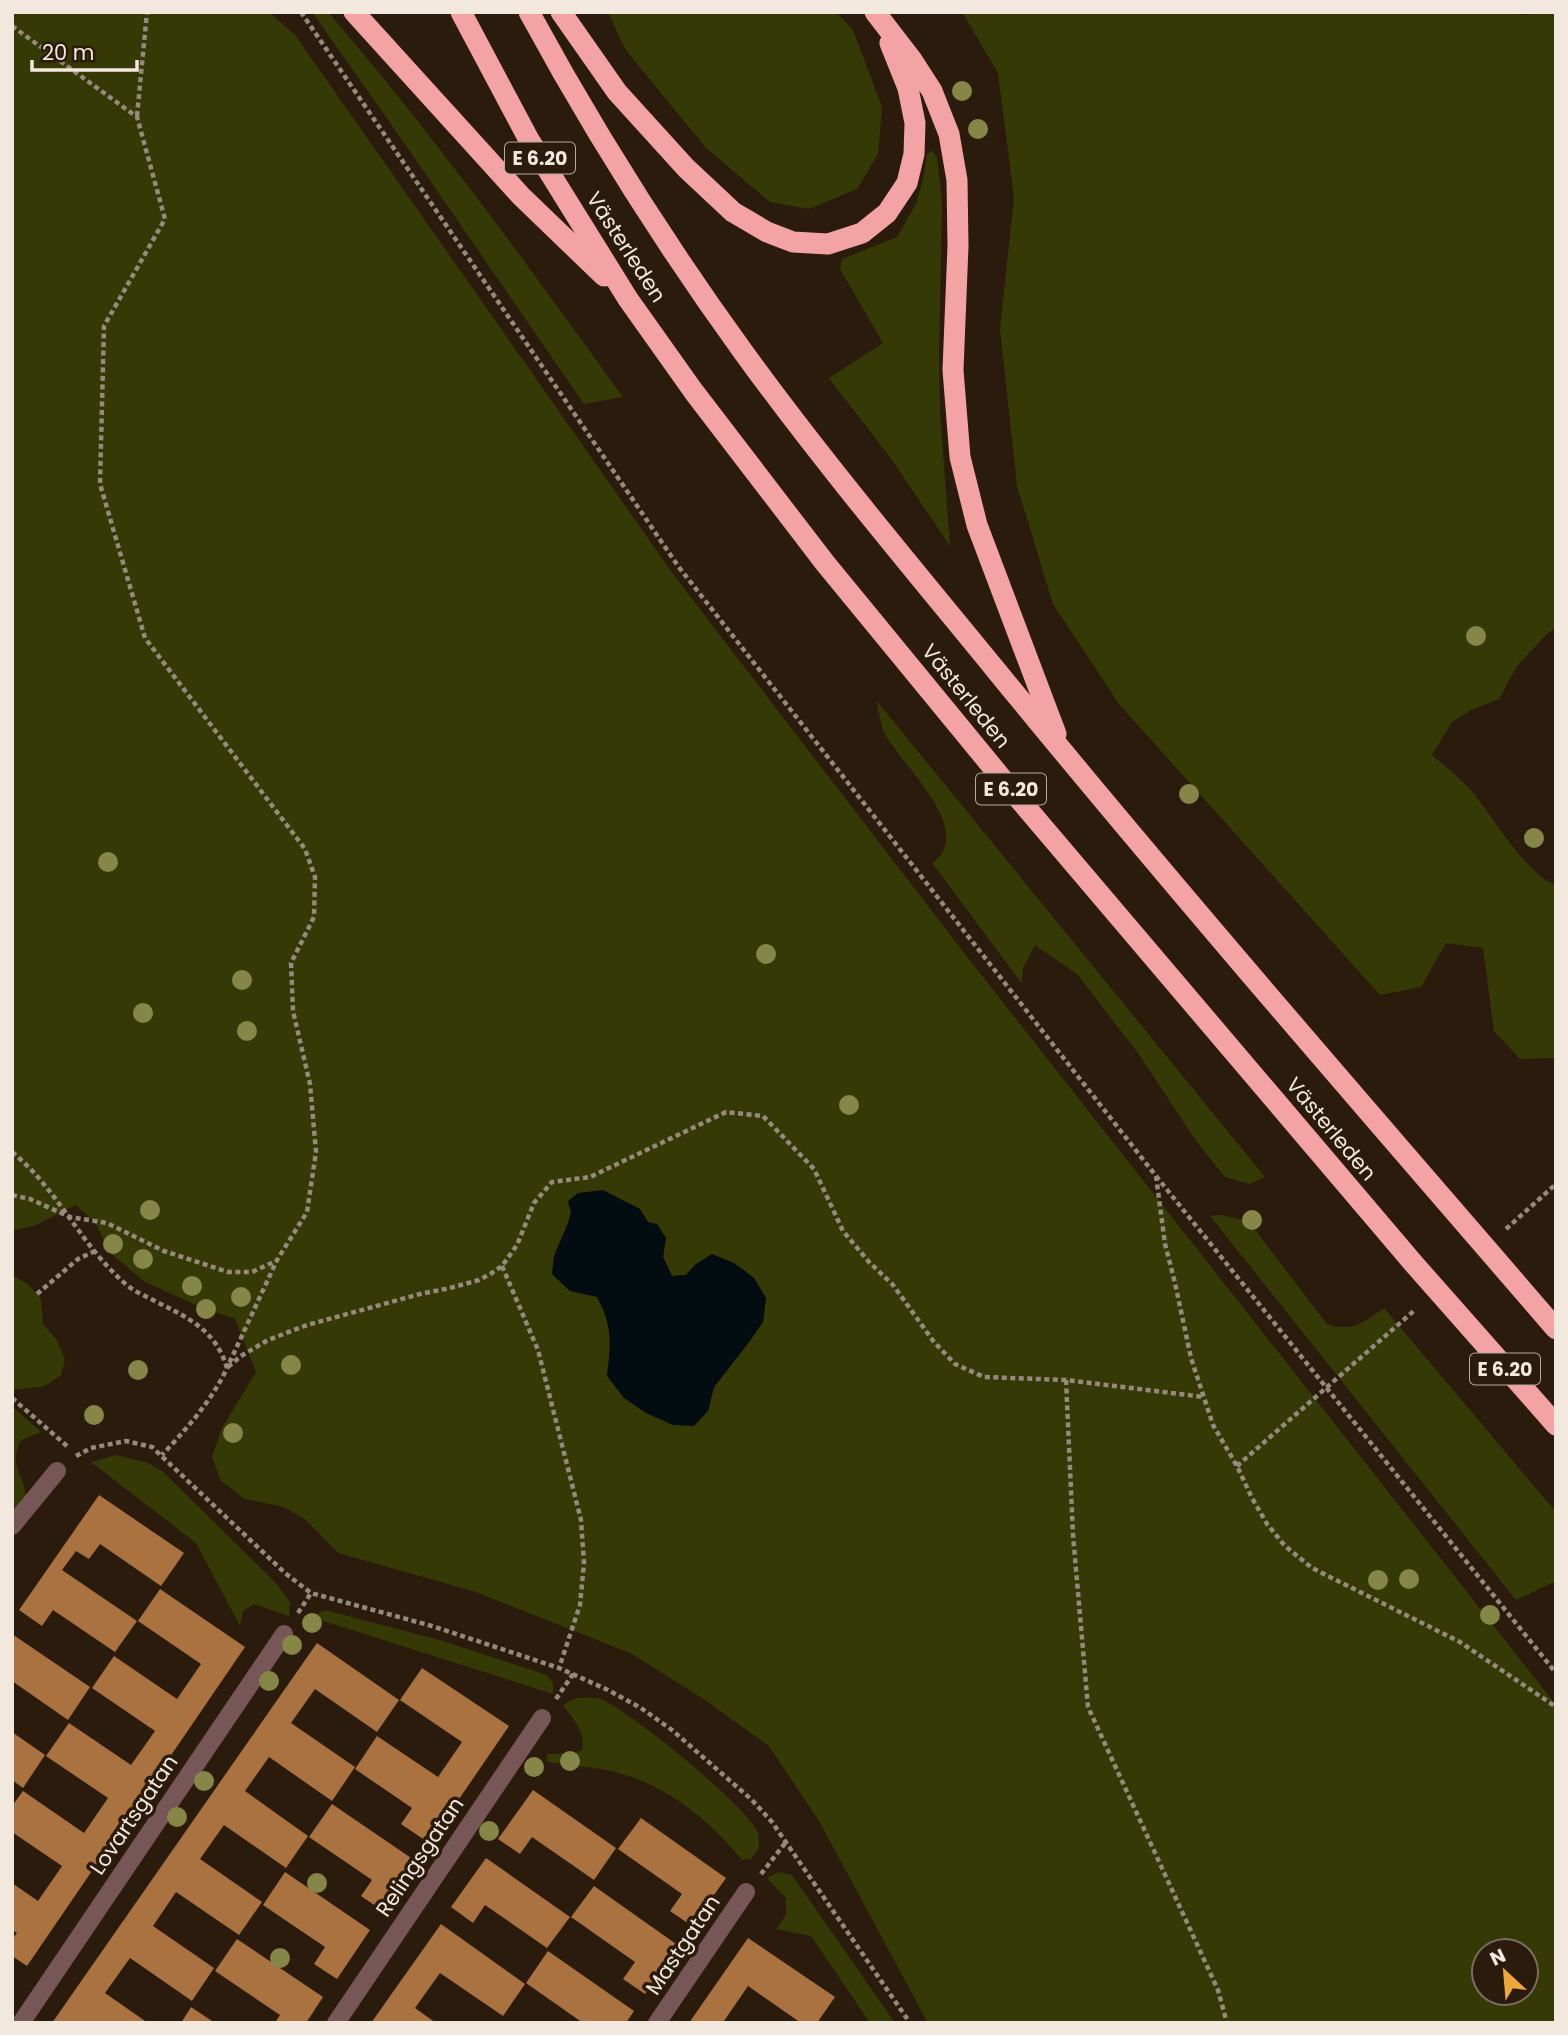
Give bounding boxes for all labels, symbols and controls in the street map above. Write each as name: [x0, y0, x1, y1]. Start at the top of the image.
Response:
scale bar: [32, 28, 136, 72]
text: 20 m: [42, 38, 95, 67]
road number: E 6.20: [505, 142, 575, 174]
street label: Västerleden: [580, 186, 673, 308]
street label: Västerleden: [915, 637, 1018, 754]
road number: E 6.20: [976, 774, 1046, 804]
street label: Västerleden: [1280, 1071, 1383, 1187]
road number: E 6.20: [1470, 1354, 1540, 1385]
street label: Lovartsgatan: [83, 1749, 184, 1880]
street label: Relingsgatan: [369, 1791, 470, 1922]
street label: Mastgatan: [639, 1889, 727, 2000]
north arrow: [1470, 1937, 1540, 2007]
text: N: [1485, 1942, 1510, 1972]

